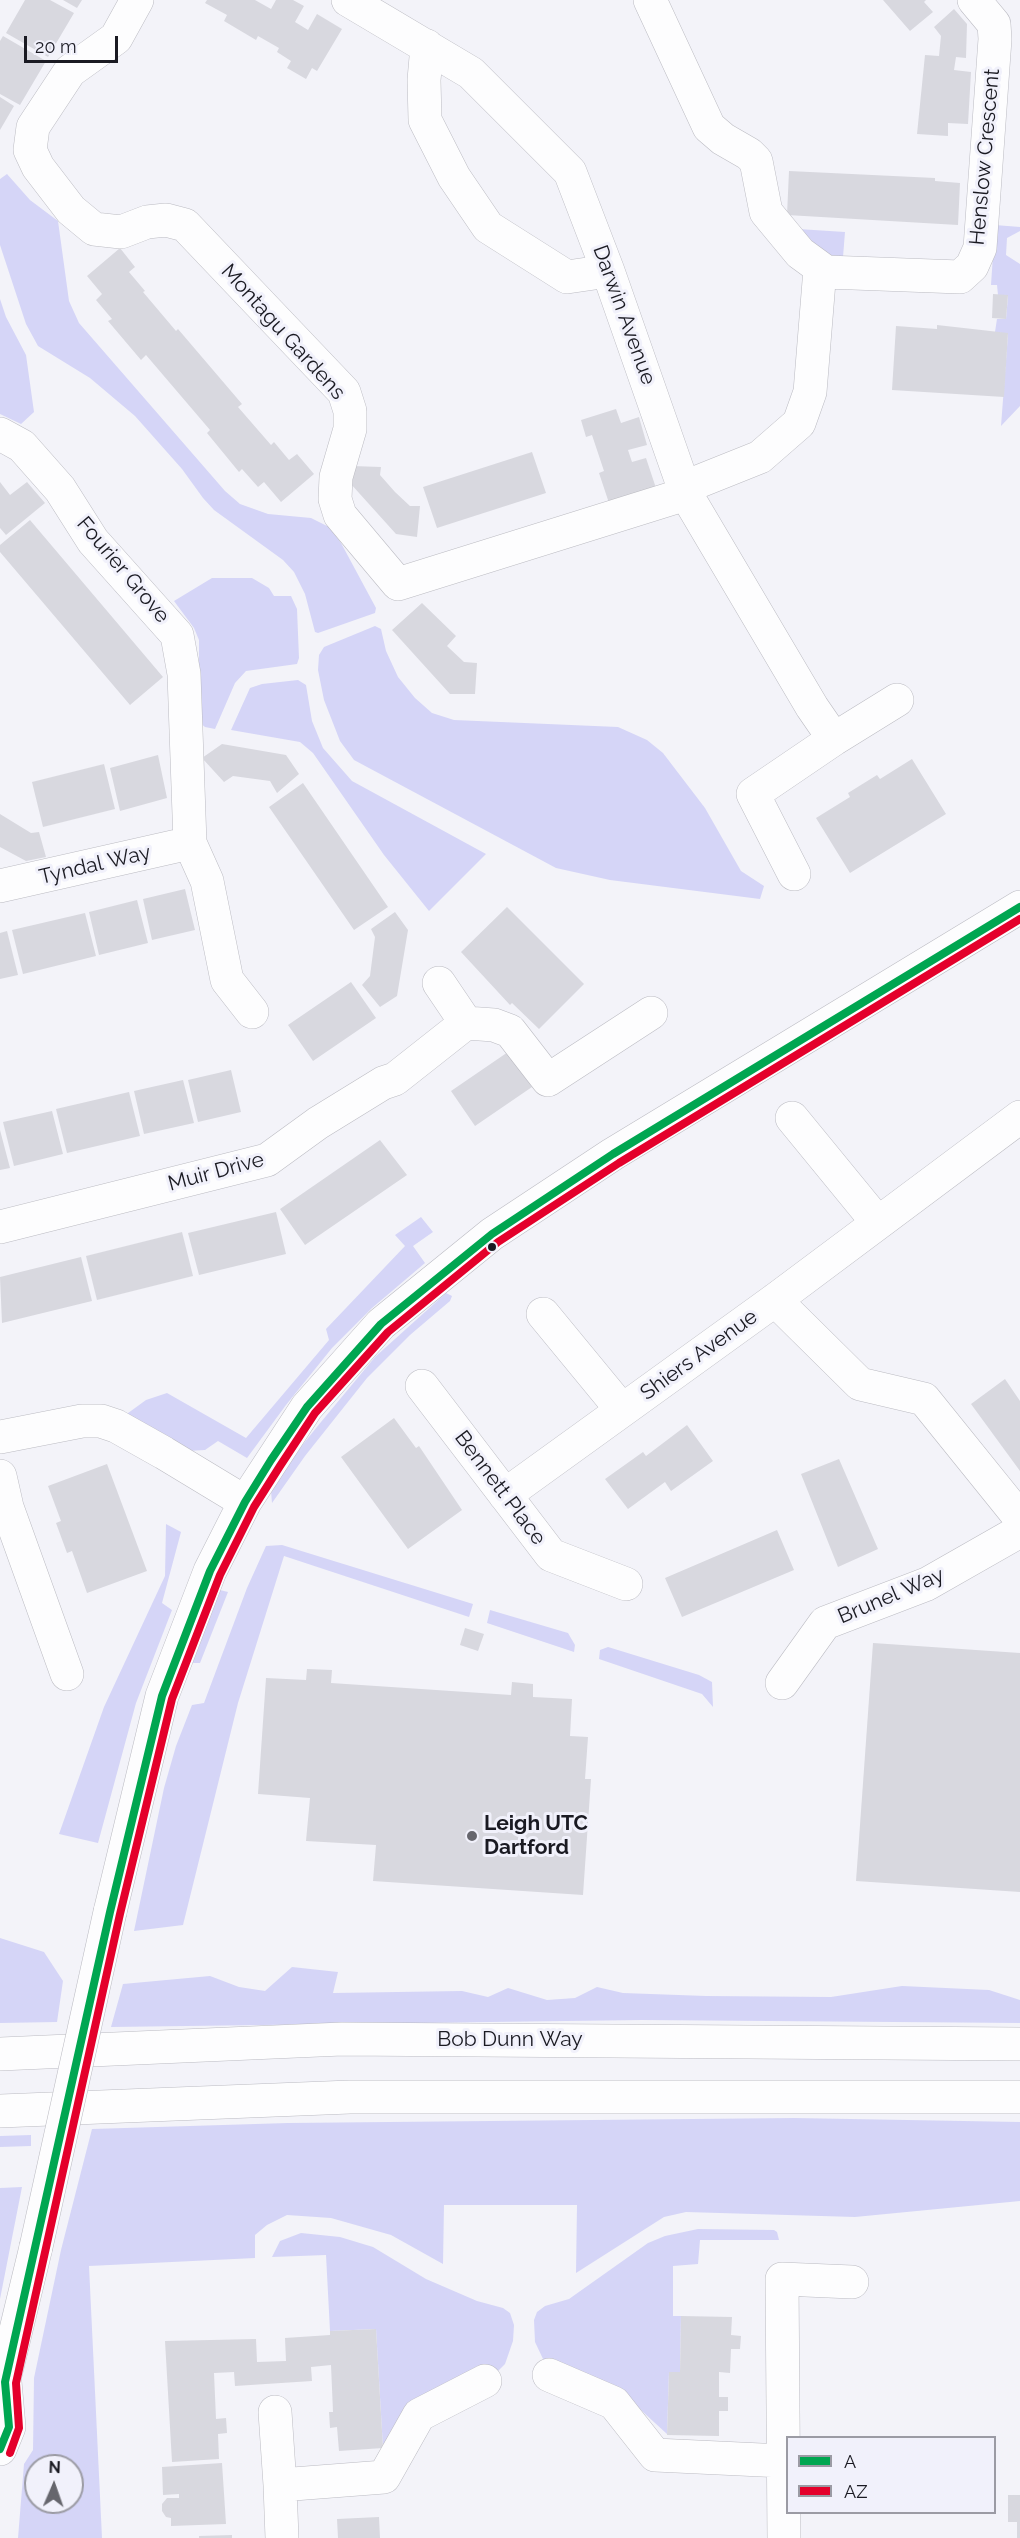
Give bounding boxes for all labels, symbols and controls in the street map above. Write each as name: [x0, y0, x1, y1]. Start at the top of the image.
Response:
scale bar: [27, 24, 122, 62]
text: 20 m: [35, 36, 77, 57]
street label: Henslow Crescent: [965, 68, 1005, 246]
street label: Darwin Avenue: [587, 242, 661, 388]
street label: Montagu Gardens: [216, 259, 350, 405]
street label: Fourier Grove: [71, 512, 175, 628]
street label: Tyndal Way: [37, 840, 153, 890]
street label: Muir Drive: [165, 1147, 267, 1197]
unlabelled marker: [486, 1241, 498, 1253]
street label: Shiers Avenue: [636, 1304, 762, 1406]
street label: Bennett Place: [449, 1426, 551, 1550]
street label: Brunel Way: [834, 1562, 948, 1630]
place label: Leigh UTC Dartford: [484, 1811, 588, 1861]
marker: Leigh UTC Dartford: [465, 1829, 479, 1843]
street label: Bob Dunn Way: [437, 2027, 583, 2053]
legend: [786, 2436, 996, 2514]
text: A: [844, 2451, 856, 2472]
north arrow: [24, 2454, 84, 2514]
text: N: [48, 2458, 61, 2477]
text: AZ: [844, 2481, 868, 2502]

